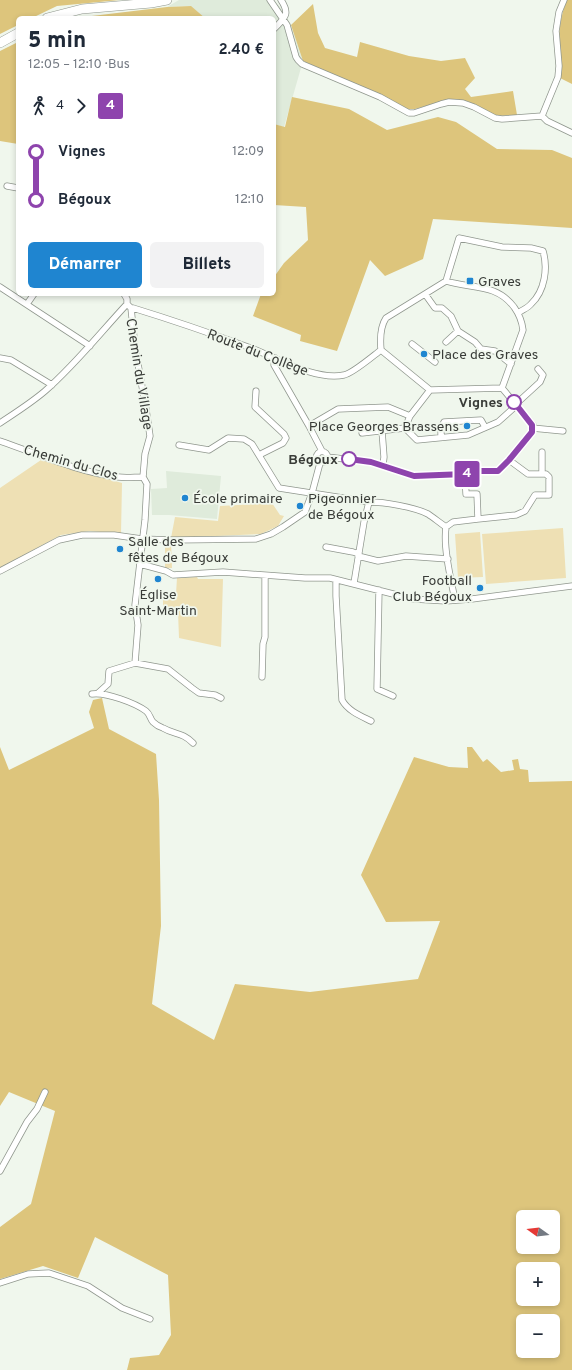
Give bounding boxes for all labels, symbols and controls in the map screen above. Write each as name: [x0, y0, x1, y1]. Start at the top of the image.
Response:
text: 5 min: [28, 28, 86, 55]
text: 2.40 €: [218, 41, 264, 60]
text: 12:05 – 12:10 · Bus: [28, 57, 130, 73]
icon: walk: [28, 95, 50, 117]
icon: forward: [70, 95, 92, 117]
text: 4: [106, 97, 115, 114]
text: 4: [56, 98, 64, 114]
text: Vignes: [58, 143, 106, 162]
text: 12:09: [232, 144, 264, 160]
text: Bégoux: [58, 191, 111, 210]
text: 12:10: [235, 192, 264, 208]
button: Démarrer: [28, 242, 142, 288]
button: Billets: [150, 242, 264, 288]
place label: Graves: [478, 274, 521, 291]
marker: Graves: [465, 276, 475, 286]
street label: Chemin du Village: [121, 317, 156, 431]
street label: Route du Collège: [205, 326, 310, 380]
place label: Place des Graves: [432, 347, 538, 364]
marker: Place des Graves: [419, 349, 429, 359]
marker: Vignes: [506, 394, 522, 410]
place label: Vignes: [458, 395, 503, 412]
place label: Place Georges Brassens: [309, 419, 459, 436]
marker: Place Georges Brassens: [462, 421, 472, 431]
street label: Chemin du Clos: [21, 442, 120, 485]
marker: Bégoux: [341, 451, 357, 467]
place label: Bégoux: [288, 452, 338, 469]
line badge: 4: [454, 461, 480, 487]
text: 4: [463, 465, 472, 482]
place label: École primaire: [193, 490, 283, 508]
place label: Pigeonnier de Bégoux: [308, 491, 377, 524]
marker: École primaire: [180, 493, 190, 503]
marker: Pigeonnier de Bégoux: [295, 501, 305, 511]
place label: Salle des fêtes de Bégoux: [128, 534, 229, 567]
marker: Salle des fêtes de Bégoux: [115, 544, 125, 554]
place label: Football Club Bégoux: [393, 573, 472, 606]
marker: Église Saint-Martin: [153, 574, 163, 584]
marker: Football Club Bégoux: [475, 583, 485, 593]
place label: Église Saint-Martin: [119, 586, 197, 620]
north arrow: [516, 1210, 560, 1254]
map controls: [516, 1210, 560, 1358]
button: +: [516, 1262, 560, 1306]
button: −: [516, 1314, 560, 1358]

